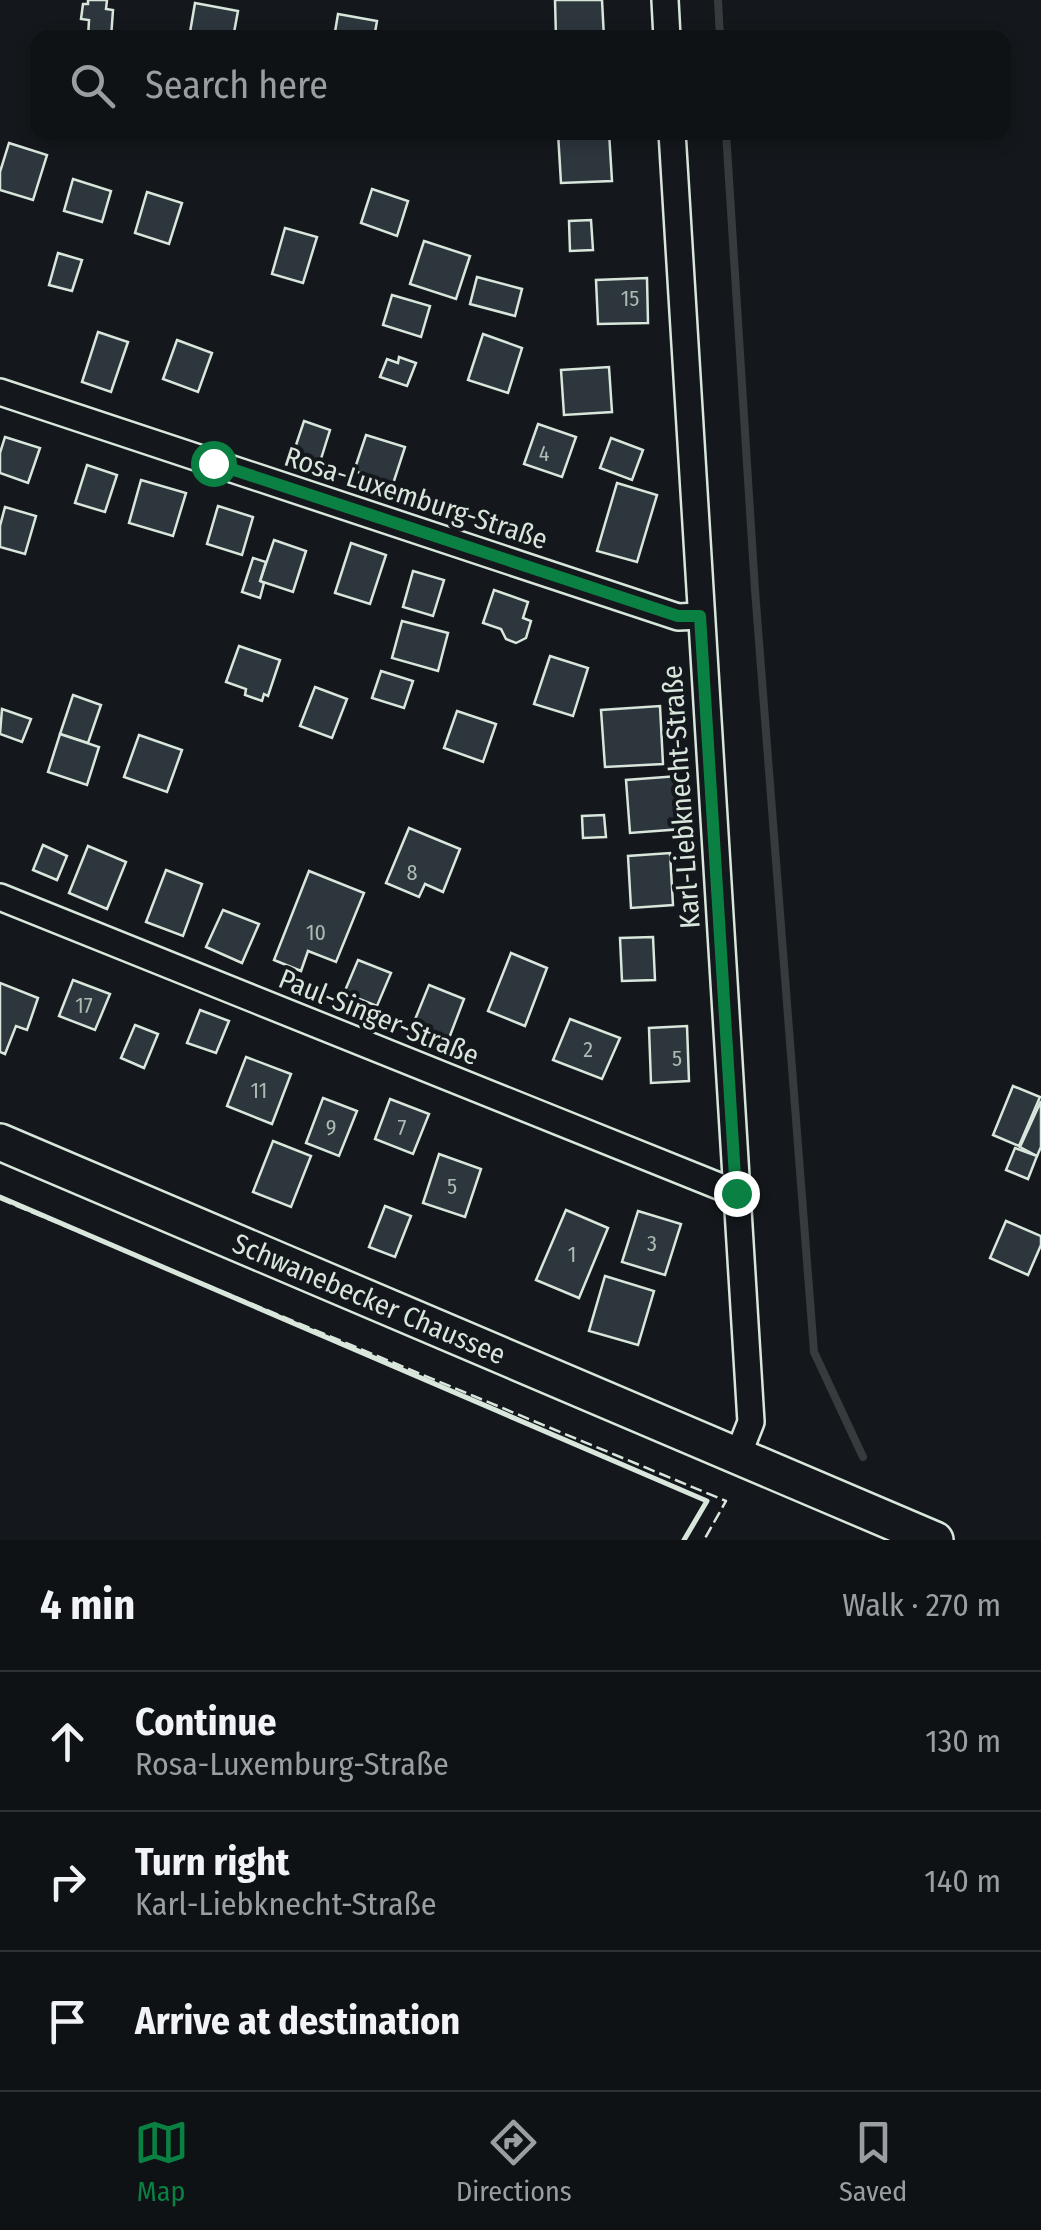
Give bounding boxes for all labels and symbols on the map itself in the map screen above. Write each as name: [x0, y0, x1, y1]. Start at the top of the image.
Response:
house number: 15: [621, 285, 639, 312]
street label: Rosa-Luxemburg-Straße: [280, 440, 552, 556]
house number: 4: [539, 440, 550, 467]
route start: [191, 441, 237, 487]
street label: Karl-Liebknecht-Straße: [655, 664, 707, 930]
house number: 8: [406, 859, 418, 886]
house number: 10: [306, 919, 326, 946]
street label: Paul-Singer-Straße: [274, 962, 484, 1072]
house number: 17: [75, 992, 93, 1019]
house number: 2: [583, 1036, 593, 1063]
house number: 5: [672, 1045, 682, 1072]
house number: 11: [251, 1077, 267, 1104]
house number: 9: [326, 1114, 336, 1141]
house number: 7: [398, 1114, 407, 1141]
route end: [714, 1171, 760, 1217]
house number: 5: [447, 1173, 457, 1200]
street label: Schwanebecker Chaussee: [228, 1227, 510, 1371]
house number: 3: [647, 1230, 657, 1257]
house number: 1: [568, 1241, 576, 1268]

